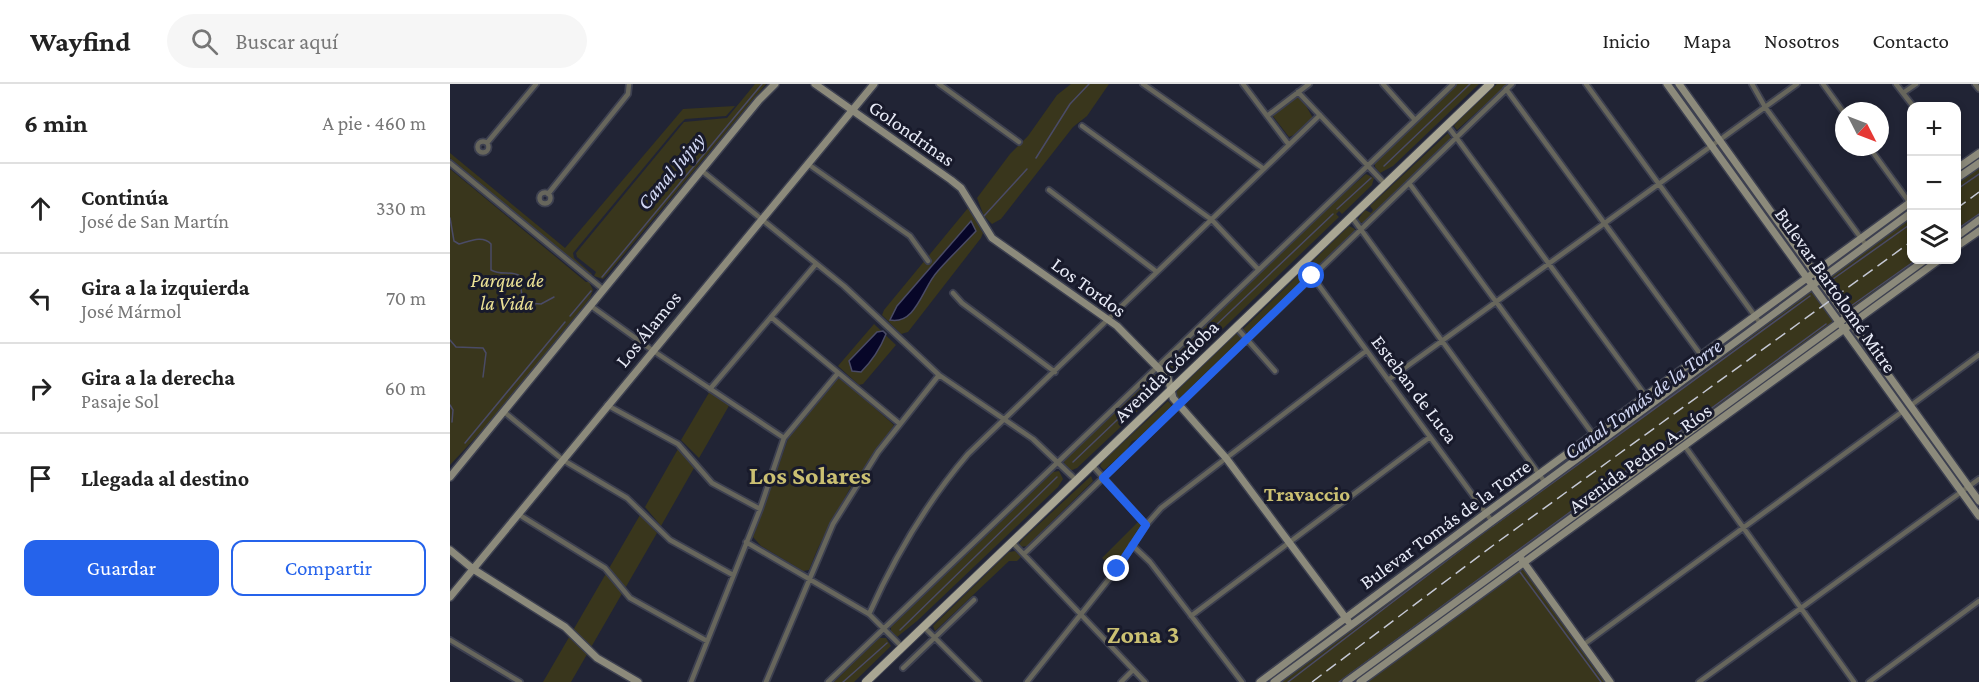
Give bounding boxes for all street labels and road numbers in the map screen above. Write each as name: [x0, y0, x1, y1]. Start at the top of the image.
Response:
street label: Golondrinas: [865, 96, 959, 171]
street label: Bulevar Bartolomé Mitre: [1771, 203, 1901, 377]
street label: Los Tordos: [1048, 253, 1131, 321]
street label: Los Álamos: [611, 287, 685, 371]
street label: Avenida Córdoba: [1109, 316, 1223, 426]
street label: Esteban de Luca: [1367, 331, 1463, 447]
street label: Avenida Pedro A. Ríos: [1564, 399, 1716, 517]
street label: Bulevar Tomás de la Torre: [1355, 455, 1535, 593]

